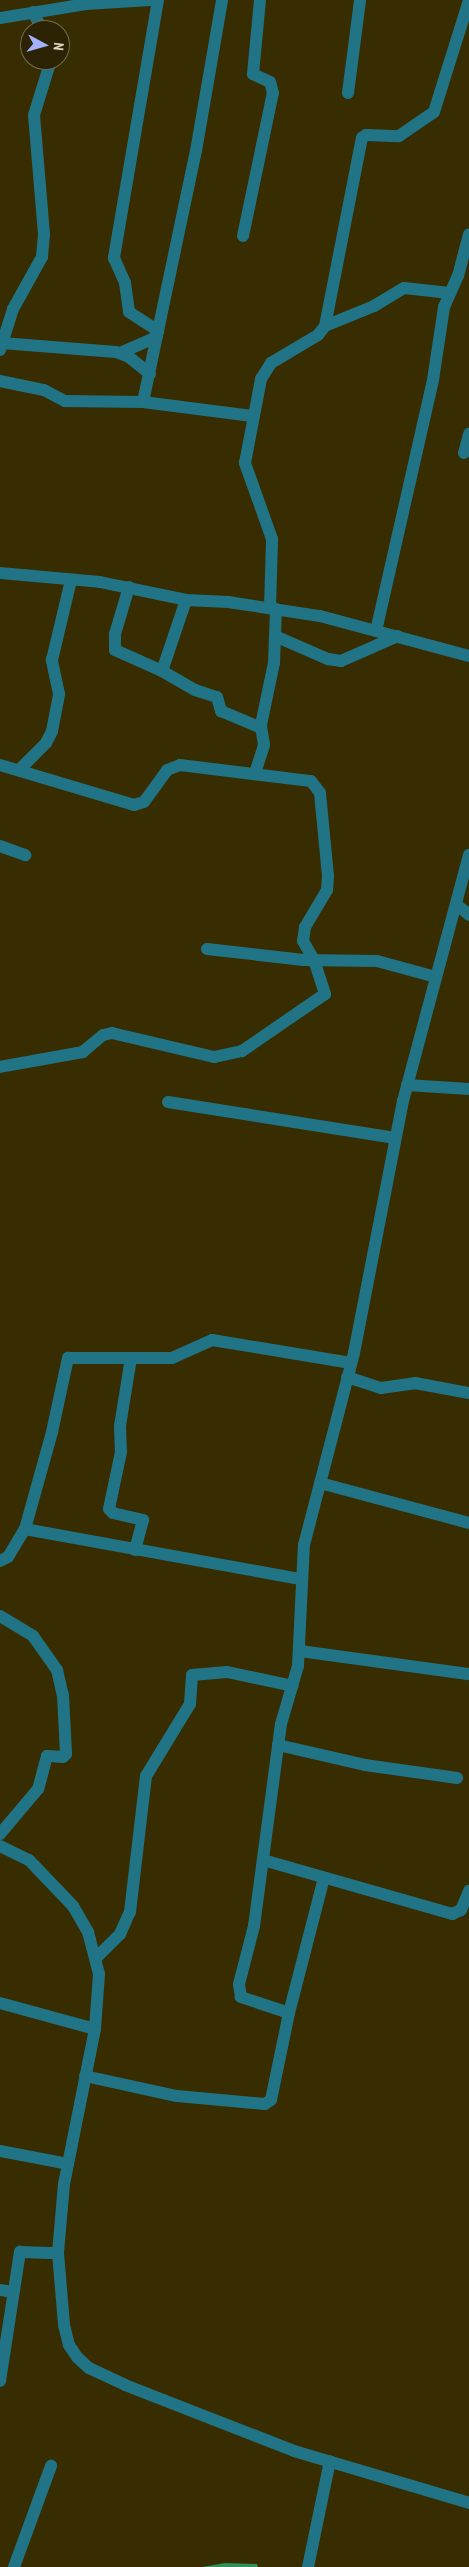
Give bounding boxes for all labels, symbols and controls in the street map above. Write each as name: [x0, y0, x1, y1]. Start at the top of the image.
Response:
north arrow: [20, 20, 70, 70]
text: N: [50, 42, 68, 51]

